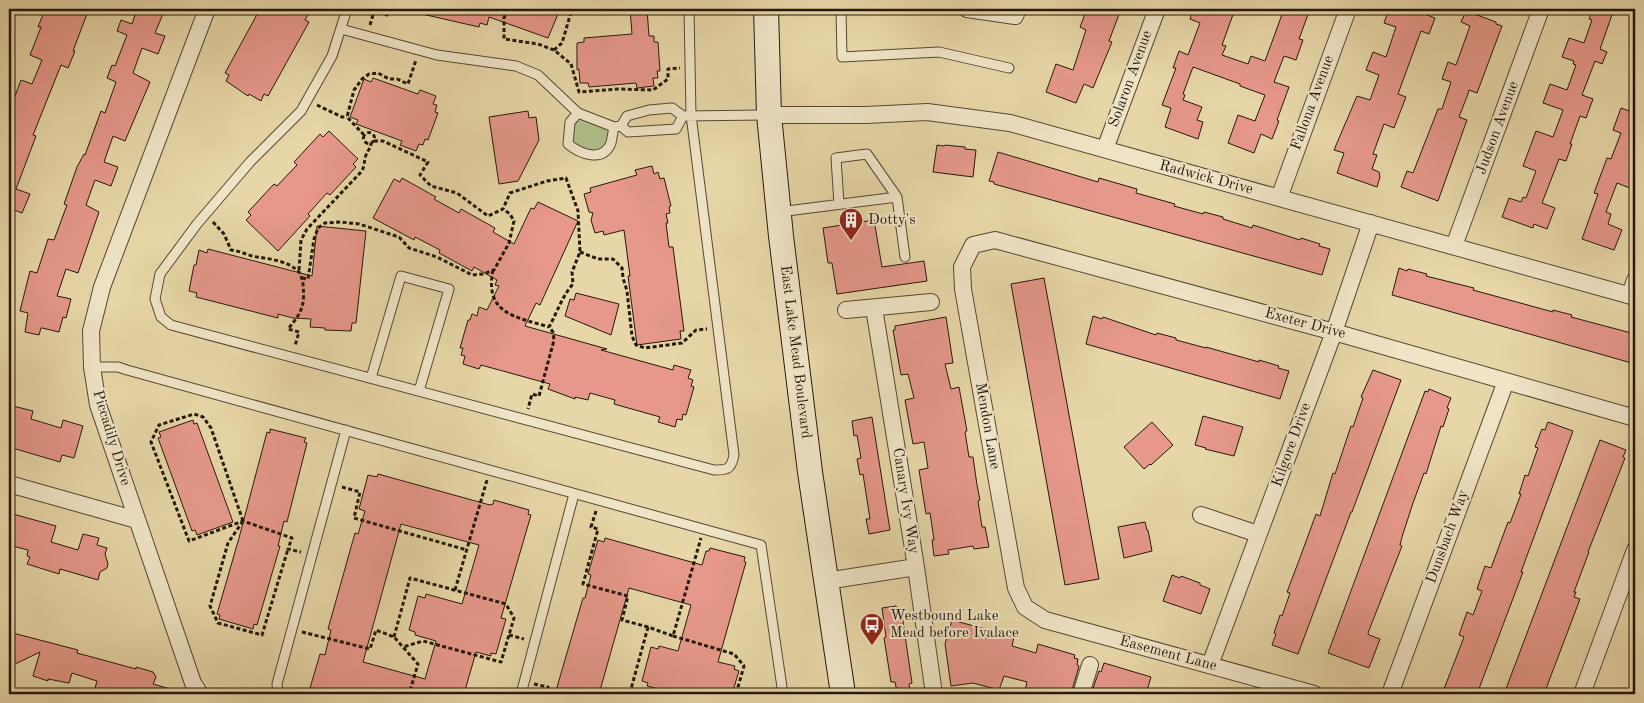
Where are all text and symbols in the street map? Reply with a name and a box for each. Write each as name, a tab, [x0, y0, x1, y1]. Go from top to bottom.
street label: Solaron Avenue	[1107, 29, 1155, 129]
street label: Fallona Avenue	[1289, 54, 1337, 152]
street label: Judson Avenue	[1474, 79, 1522, 177]
street label: Radwick Drive	[1158, 158, 1255, 198]
building icon: Dotty's	[838, 207, 864, 241]
place label: Dotty's	[868, 213, 916, 228]
street label: East Lake Mead Boulevard	[777, 264, 813, 440]
street label: Exeter Drive	[1263, 306, 1347, 342]
street label: Mendon Lane	[972, 382, 1002, 471]
street label: Piccadily Drive	[89, 389, 133, 488]
street label: Kilgore Drive	[1270, 401, 1314, 489]
street label: Canary Ivy Way	[889, 447, 921, 555]
street label: Dunsbach Way	[1424, 488, 1472, 586]
place label: Westbound Lake Mead before Ivalace	[890, 609, 1019, 641]
bus stop icon: Westbound Lake Mead before Ivalace	[859, 612, 885, 646]
street label: Easement Lane	[1118, 634, 1218, 674]

